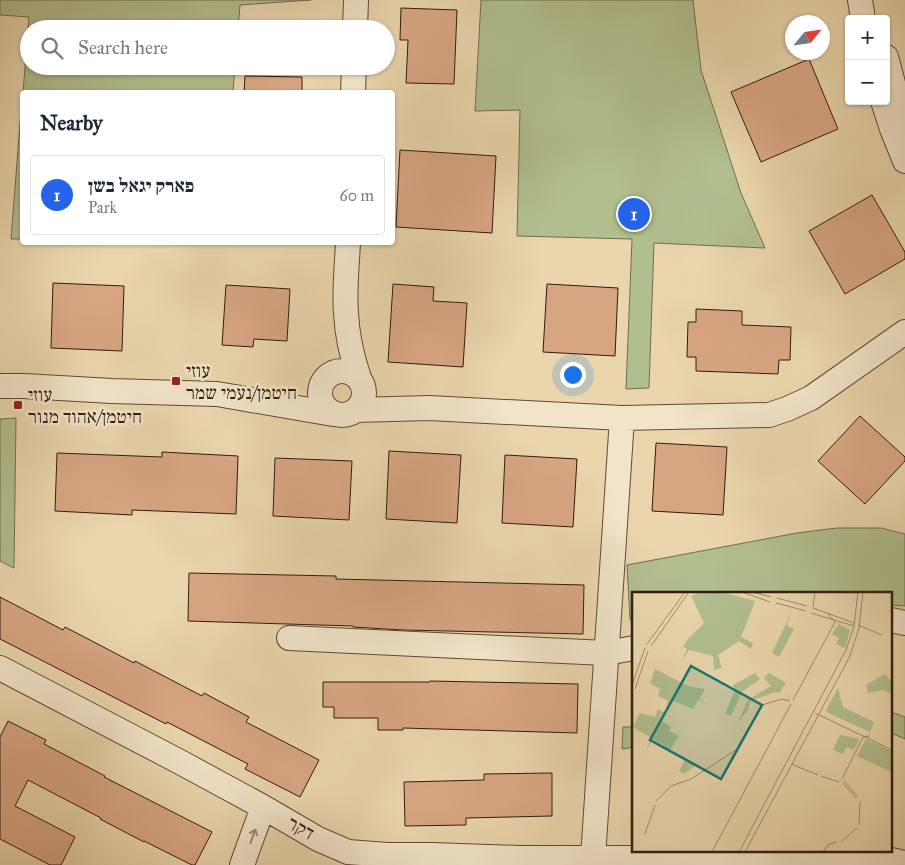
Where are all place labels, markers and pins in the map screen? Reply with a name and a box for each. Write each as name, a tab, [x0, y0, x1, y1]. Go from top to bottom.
pin: 1	[618, 195, 650, 233]
place label: עוזי חיטמן/נעמי שמר	[186, 359, 297, 404]
marker: עוזי חיטמן/נעמי שמר	[170, 375, 182, 387]
place label: עוזי חיטמן/אהוד מנור	[28, 383, 142, 428]
marker: עוזי חיטמן/אהוד מנור	[12, 399, 24, 411]

